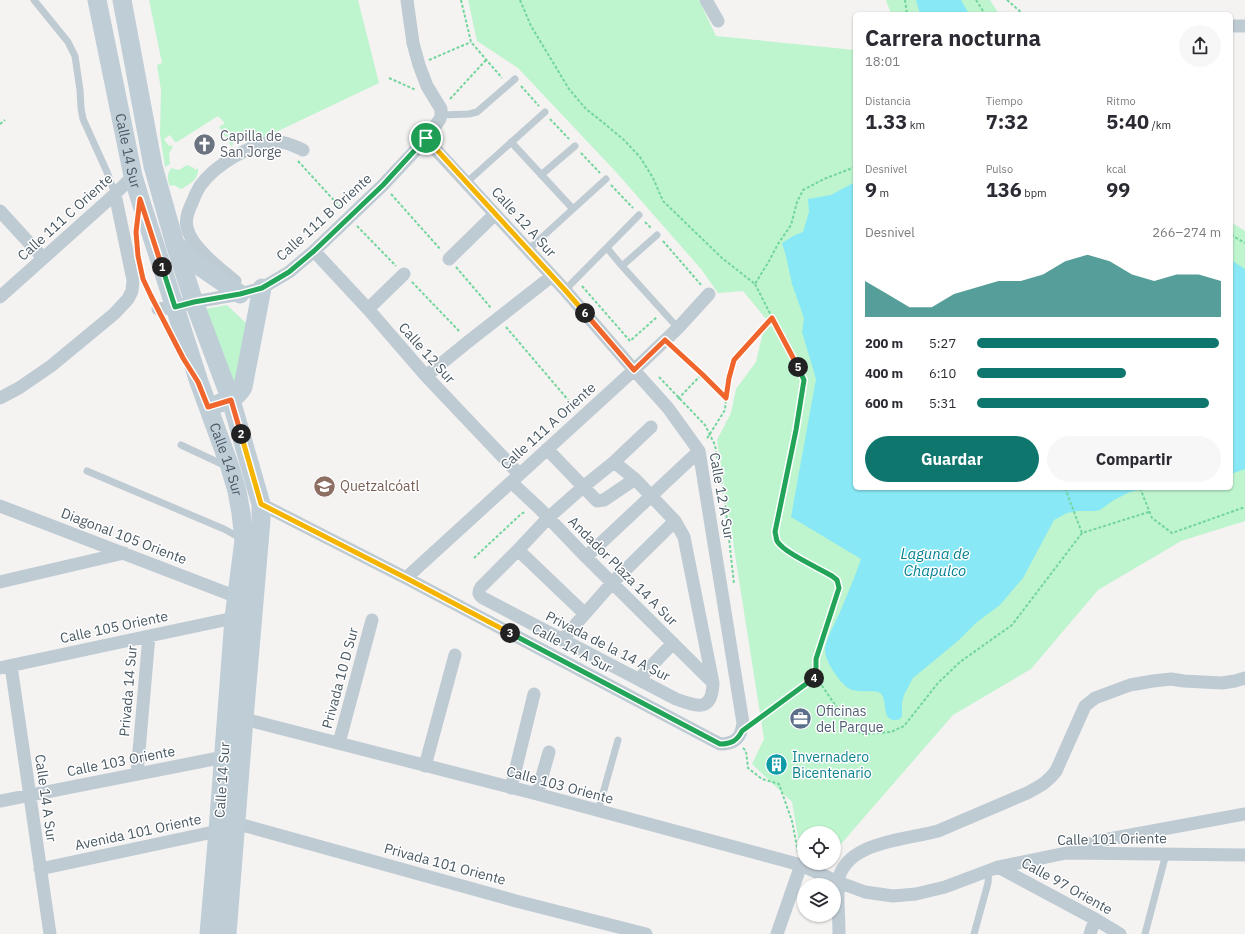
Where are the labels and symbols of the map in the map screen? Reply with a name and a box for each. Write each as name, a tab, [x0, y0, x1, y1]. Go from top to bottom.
street label: Calle 14 Sur	[111, 112, 145, 190]
pin	[409, 121, 443, 155]
place label: Capilla de San Jorge	[220, 127, 282, 161]
church icon: Capilla de San Jorge	[192, 131, 218, 157]
street label: Calle 111 C Oriente	[14, 169, 117, 264]
street label: Calle 111 B Oriente	[273, 169, 376, 265]
street label: Calle 12 A Sur	[488, 183, 560, 261]
pin: 1	[152, 257, 172, 277]
pin: 6	[575, 303, 595, 323]
street label: Calle 12 Sur	[395, 319, 459, 387]
pin: 5	[788, 357, 808, 377]
street label: Calle 111 A Oriente	[497, 378, 600, 474]
street label: Calle 14 Sur	[206, 420, 247, 497]
pin: 2	[231, 424, 251, 444]
street label: Calle 12 A Sur	[705, 451, 739, 541]
school or university icon: Quetzalcóatl	[312, 473, 338, 499]
place label: Quetzalcóatl	[340, 477, 419, 495]
street label: Diagonal 105 Oriente	[59, 504, 190, 568]
street label: Andador Plaza 14 A Sur	[564, 512, 682, 630]
water label: Laguna de Chapulco	[901, 544, 970, 580]
street label: Calle 105 Oriente	[58, 607, 170, 647]
street label: Privada de la 14 A Sur	[543, 607, 673, 685]
street label: Calle 14 A Sur	[529, 619, 615, 677]
pin: 3	[500, 623, 520, 643]
street label: Privada 10 D Sur	[318, 625, 362, 731]
street label: Privada 14 Sur	[115, 645, 141, 737]
pin: 4	[804, 668, 824, 688]
place label: Oficinas del Parque	[816, 702, 884, 736]
office icon: Oficinas del Parque	[788, 706, 814, 732]
street label: Calle 14 Sur	[210, 741, 234, 819]
street label: Calle 103 Oriente	[65, 742, 177, 780]
place label: Invernadero Bicentenario	[792, 748, 872, 782]
building icon: Invernadero Bicentenario	[764, 752, 790, 778]
street label: Calle 14 A Sur	[31, 753, 61, 843]
street label: Calle 103 Oriente	[505, 762, 616, 808]
street label: Avenida 101 Oriente	[73, 810, 203, 854]
street label: Calle 101 Oriente	[1057, 829, 1167, 849]
street label: Privada 101 Oriente	[382, 839, 508, 889]
street label: Calle 97 Oriente	[1018, 854, 1116, 919]

